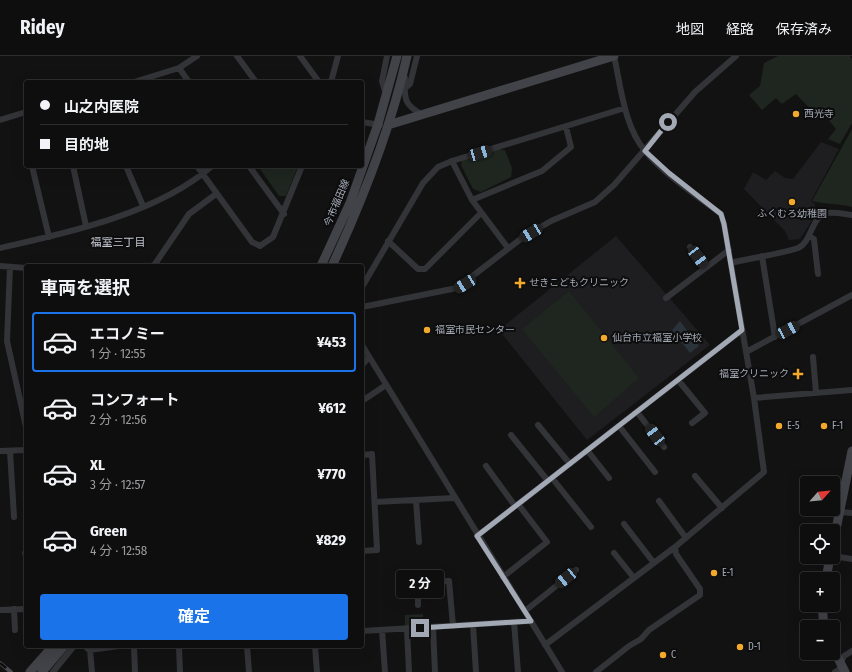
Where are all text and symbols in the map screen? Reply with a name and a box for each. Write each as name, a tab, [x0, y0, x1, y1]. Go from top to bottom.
text: Ridey	[20, 16, 64, 39]
text: 地図	[676, 21, 704, 38]
text: 経路	[726, 21, 754, 38]
text: 保存済み	[776, 21, 832, 38]
text: 山之内医院	[64, 98, 139, 116]
place label: 西光寺	[804, 108, 834, 120]
marker: 西光寺	[791, 109, 801, 119]
route start	[659, 113, 677, 131]
text: 目的地	[64, 136, 109, 154]
car	[467, 144, 493, 162]
street label: 今市福田線	[322, 178, 352, 228]
marker: ふくむろ幼稚園	[787, 197, 797, 207]
place label: ふくむろ幼稚園	[757, 208, 827, 220]
car	[518, 222, 544, 244]
district label: 福室三丁目	[91, 236, 146, 249]
car	[686, 244, 710, 270]
car	[452, 273, 478, 295]
text: 車両を選択	[40, 277, 130, 299]
marker: せきこどもクリニック	[514, 277, 526, 289]
place label: せきこどもクリニック	[529, 277, 629, 289]
car	[775, 319, 801, 341]
icon: car	[42, 324, 78, 360]
place label: 福室市民センター	[435, 324, 515, 336]
text: エコノミー	[90, 325, 165, 343]
marker: 福室市民センター	[422, 325, 432, 335]
place label: 仙台市立福室小学校	[612, 332, 702, 344]
text: ¥453	[317, 333, 346, 351]
marker: 仙台市立福室小学校	[599, 333, 609, 343]
text: 1 分 · 12:55	[90, 346, 145, 361]
place label: 福室クリニック	[719, 368, 789, 380]
marker: 福室クリニック	[792, 368, 804, 380]
icon: car	[42, 390, 78, 426]
text: コンフォート	[90, 391, 180, 409]
text: ¥612	[318, 399, 346, 417]
text: 2 分 · 12:56	[90, 412, 147, 427]
place label: E-5	[787, 420, 800, 432]
place label: F-1	[832, 420, 843, 432]
marker: E-5	[774, 421, 784, 431]
marker: F-1	[819, 421, 829, 431]
car	[643, 422, 667, 448]
icon: car	[42, 456, 78, 492]
text: XL	[90, 456, 105, 474]
text: ¥770	[317, 465, 346, 483]
north arrow	[800, 476, 840, 516]
map controls	[800, 476, 840, 660]
text: 3 分 · 12:57	[90, 477, 145, 492]
icon: car	[42, 522, 78, 558]
text: Green	[90, 522, 127, 540]
button: locate	[800, 524, 840, 564]
text: ¥829	[316, 531, 346, 549]
text: 4 分 · 12:58	[90, 543, 147, 558]
car	[553, 566, 579, 590]
place label: E-1	[722, 567, 733, 579]
marker: E-1	[709, 568, 719, 578]
callout: 2 分	[396, 570, 444, 598]
button: +	[800, 572, 840, 612]
text: 2 分	[409, 576, 431, 591]
button: 確定	[40, 594, 348, 640]
route end	[411, 619, 429, 637]
button: −	[800, 620, 840, 660]
place label: D-1	[748, 641, 761, 653]
marker: D-1	[735, 642, 745, 652]
place label: C	[671, 649, 676, 661]
marker: C	[658, 650, 668, 660]

